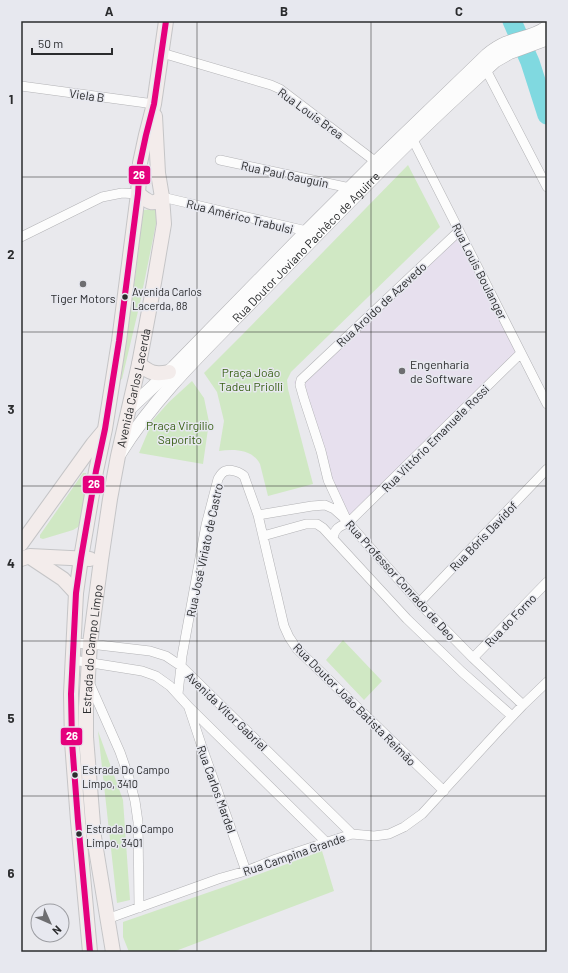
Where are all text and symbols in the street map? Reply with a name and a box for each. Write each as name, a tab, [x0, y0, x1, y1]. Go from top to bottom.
text: A	[105, 3, 114, 19]
text: B	[280, 3, 288, 19]
text: C	[455, 3, 463, 19]
scale bar	[32, 30, 112, 56]
text: 50 m	[38, 36, 63, 50]
street label: Rua Louis Brea	[275, 85, 347, 141]
street label: Viela B	[69, 86, 105, 104]
text: 1	[9, 91, 13, 107]
street label: Rua Paul Gauguin	[240, 158, 330, 190]
line badge: 26	[128, 165, 151, 185]
text: 26	[133, 168, 145, 181]
street label: Rua Doutor Joviano Pachêco de Aguirre	[229, 169, 382, 325]
street label: Rua Américo Trabulsi	[185, 196, 295, 236]
street label: Rua Louis Boulanger	[450, 220, 511, 322]
text: 2	[7, 246, 15, 262]
street label: Rua Aroldo de Azevedo	[333, 259, 429, 349]
marker: Tiger Motors	[78, 279, 88, 289]
place label: Avenida Carlos Lacerda, 88	[132, 285, 202, 312]
place label: Tiger Motors	[50, 291, 116, 305]
marker: Avenida Carlos Lacerda, 88	[120, 292, 130, 302]
street label: Avenida Carlos Lacerda	[113, 327, 153, 449]
place label: Engenharia de Software	[410, 357, 473, 385]
park label: Praça João Tadeu Priolli	[219, 365, 283, 393]
marker: Engenharia de Software	[397, 366, 407, 376]
street label: Rua Vittório Emanuele Rossi	[378, 381, 492, 495]
text: 3	[7, 401, 15, 417]
park label: Praça Virgílio Saporito	[146, 418, 214, 446]
line badge: 26	[82, 475, 105, 494]
text: 26	[88, 477, 100, 490]
street label: Rua José Víriato de Castro	[183, 482, 225, 618]
street label: Rua Bóris Davidof	[446, 498, 520, 574]
street label: Rua Professor Conrado de Deo	[343, 517, 459, 643]
text: 4	[7, 555, 15, 571]
street label: Estrada do Campo Limpo	[79, 583, 105, 714]
street label: Rua do Forno	[481, 591, 539, 649]
street label: Rua Doutor João Batista Reimão	[291, 640, 419, 768]
street label: Avenida Vitor Gabriel	[183, 669, 271, 753]
text: 5	[7, 710, 15, 726]
line badge: 26	[60, 727, 83, 746]
text: 26	[66, 729, 78, 742]
street label: Rua Carlos Mardel	[195, 743, 239, 835]
place label: Estrada Do Campo Limpo, 3410	[82, 763, 170, 790]
marker: Estrada Do Campo Limpo, 3410	[70, 770, 80, 780]
place label: Estrada Do Campo Limpo, 3401	[86, 822, 174, 849]
marker: Estrada Do Campo Limpo, 3401	[74, 829, 84, 839]
street label: Rua Campina Grande	[241, 830, 347, 878]
text: 6	[8, 865, 15, 881]
north arrow	[30, 903, 70, 943]
text: N	[50, 923, 65, 938]

